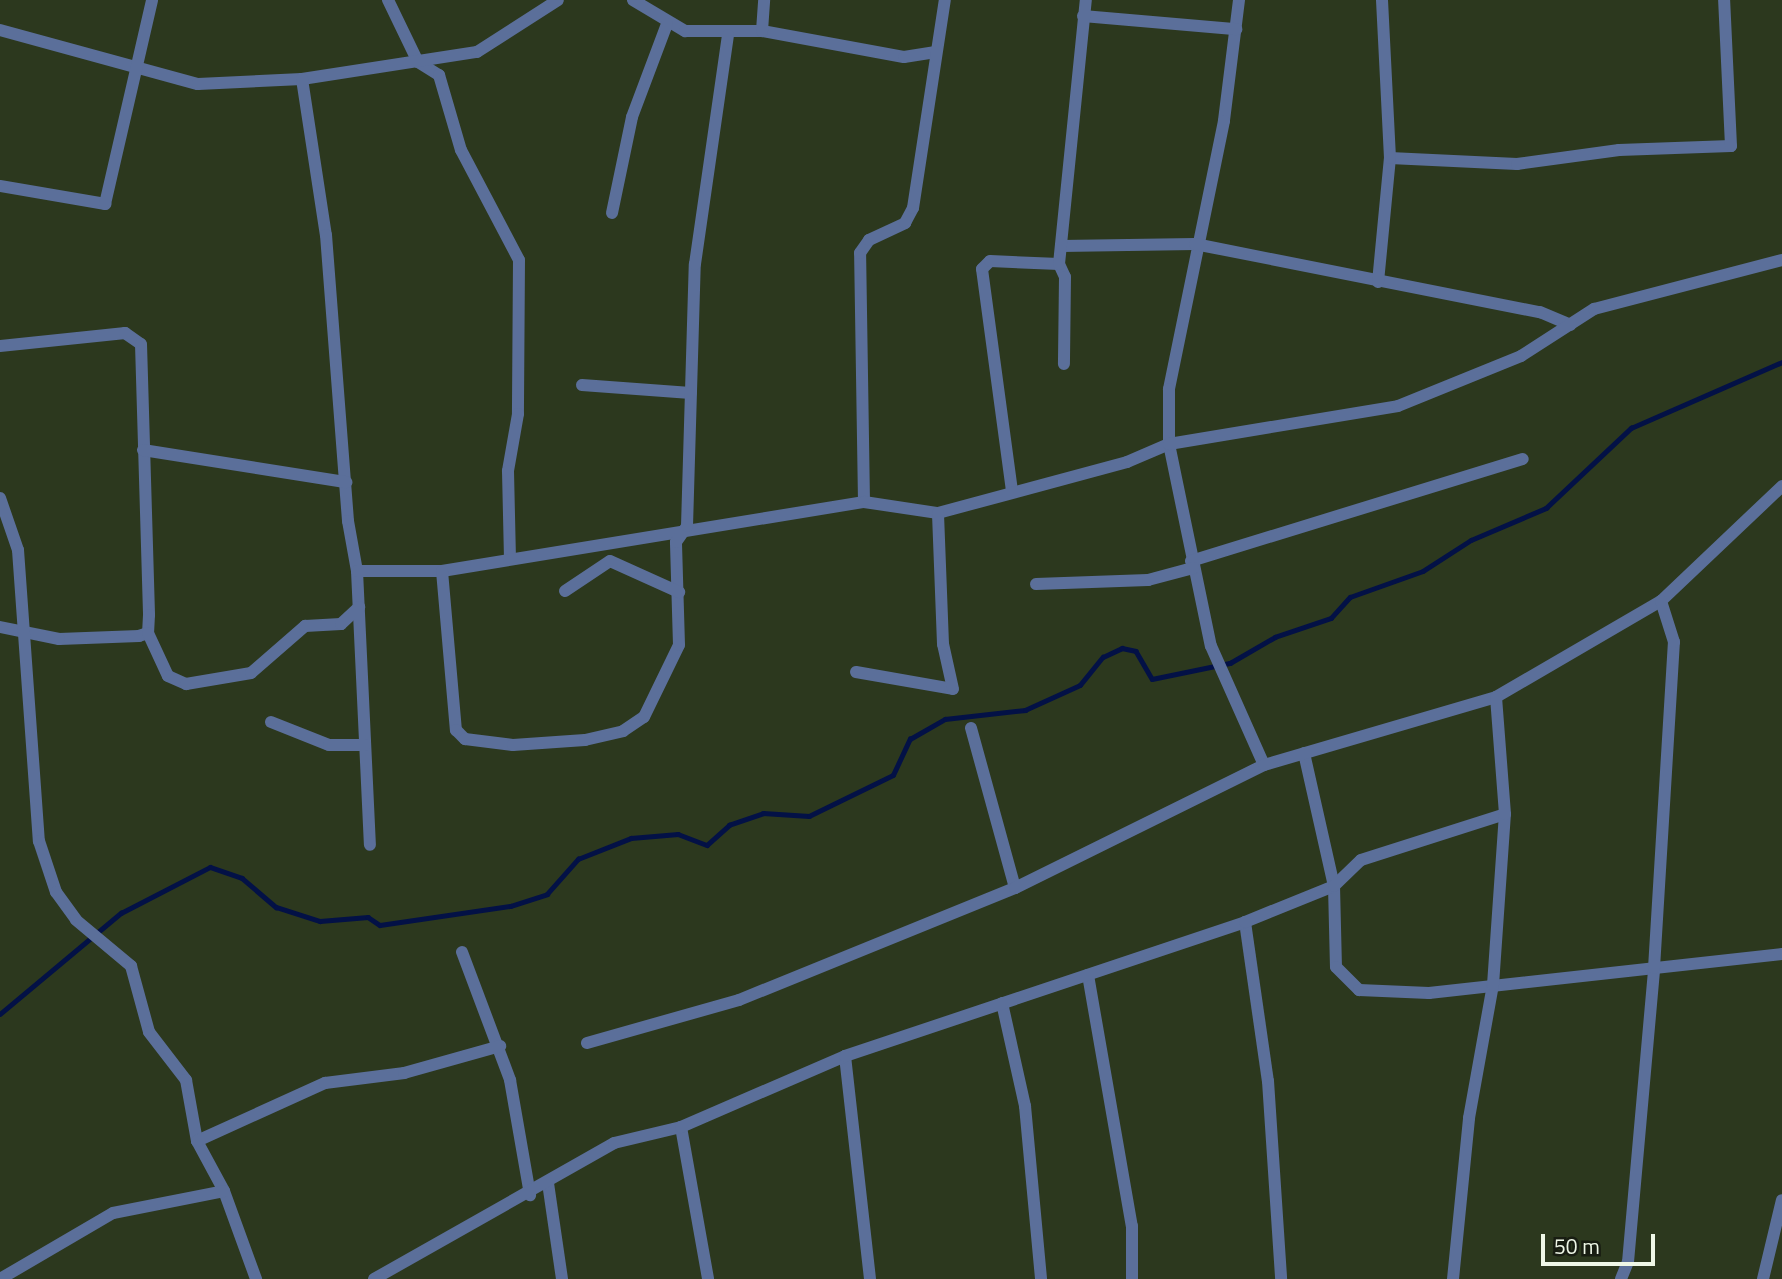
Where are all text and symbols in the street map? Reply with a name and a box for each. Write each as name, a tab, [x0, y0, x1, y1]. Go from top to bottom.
scale bar	[1544, 1220, 1658, 1264]
text: 50 m	[1554, 1230, 1600, 1262]

